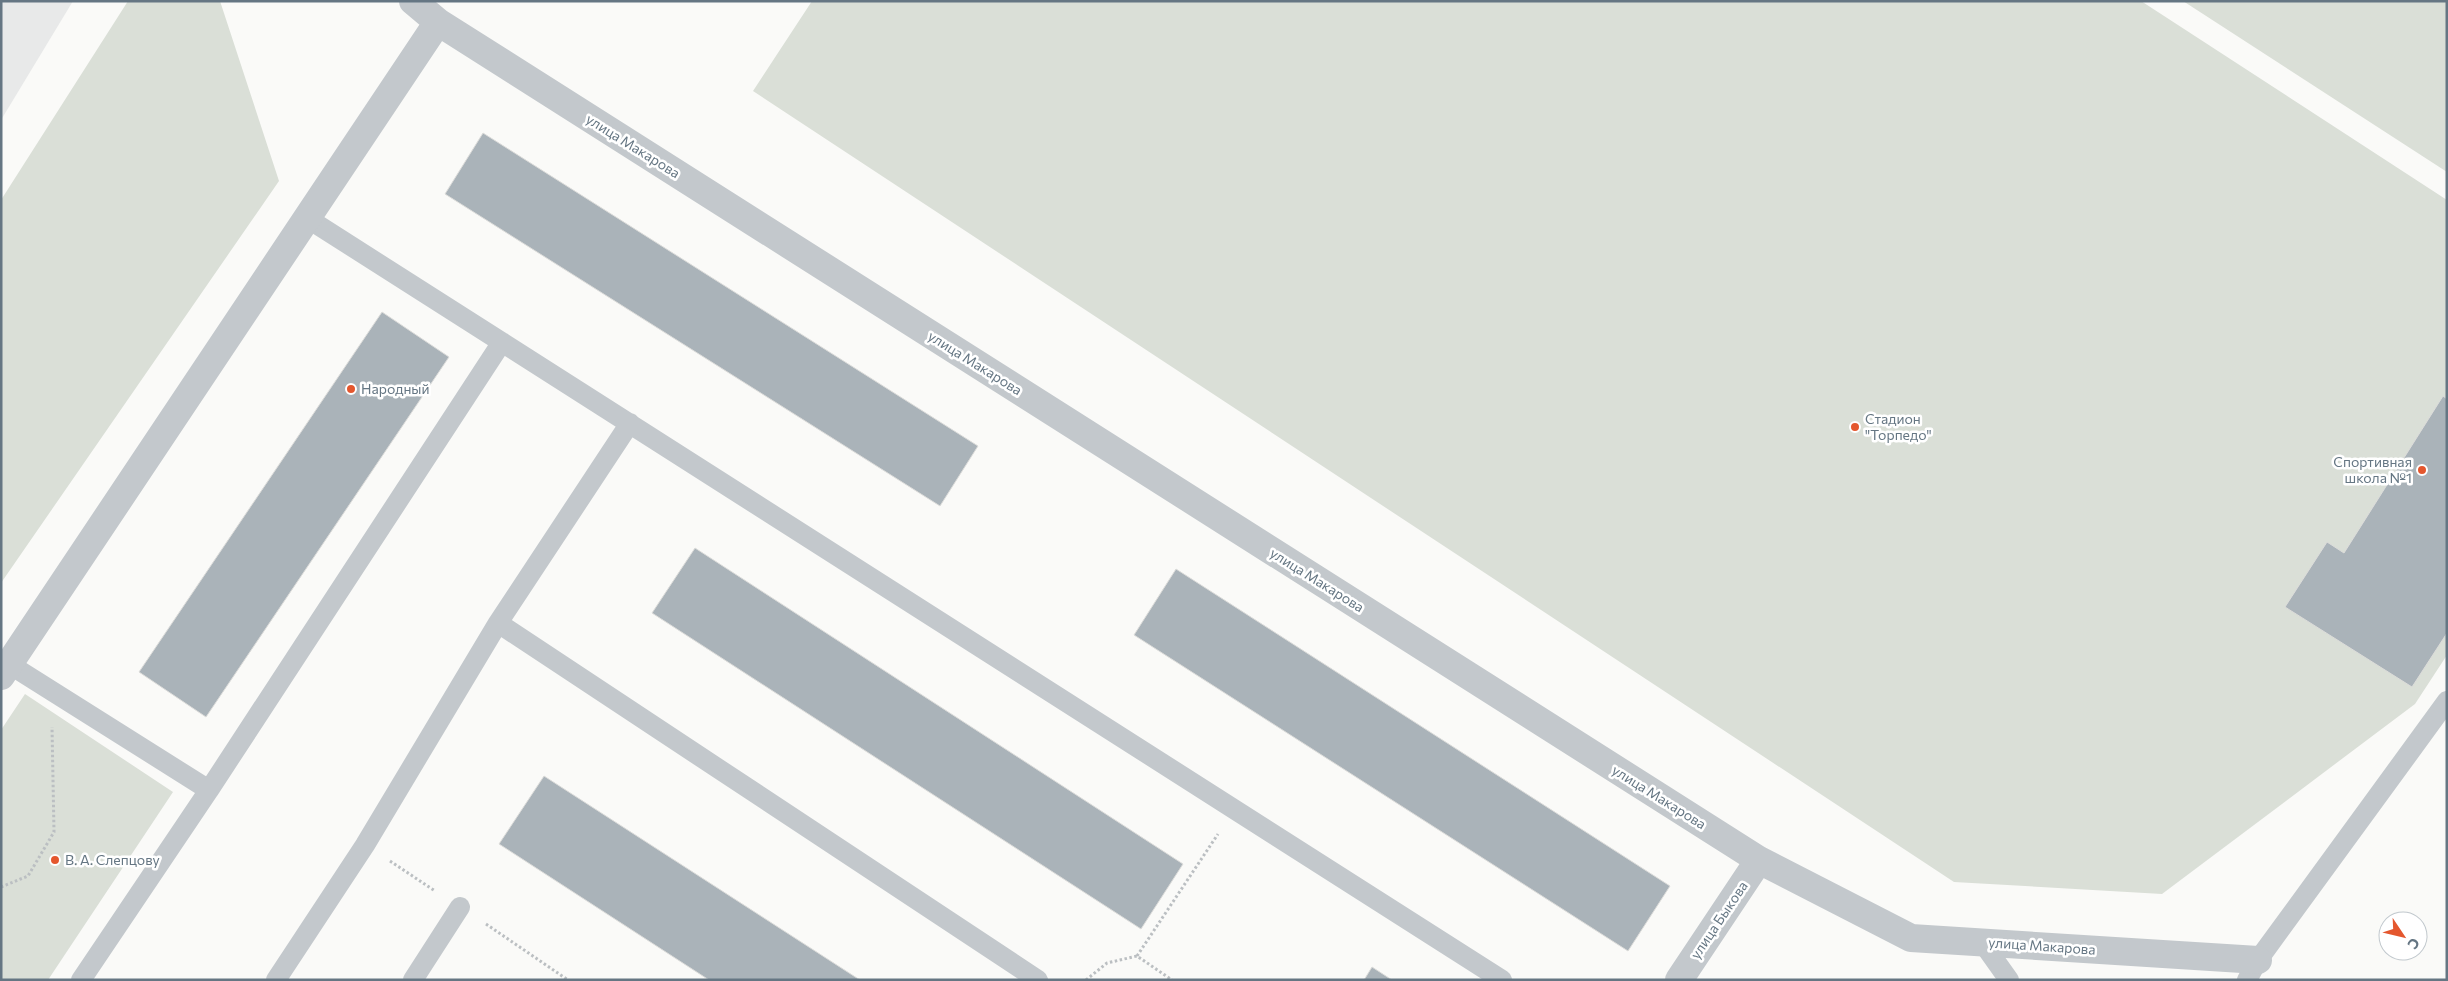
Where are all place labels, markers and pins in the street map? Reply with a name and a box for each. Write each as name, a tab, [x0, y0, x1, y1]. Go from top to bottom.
place label: Народный	[361, 380, 430, 397]
marker: Народный	[345, 383, 357, 395]
place label: Стадион "Торпедо"	[1865, 410, 1932, 443]
marker: Стадион "Торпедо"	[1849, 421, 1861, 433]
place label: Спортивная школа №1	[2333, 453, 2412, 486]
marker: Спортивная школа №1	[2416, 464, 2428, 476]
place label: В. А. Слепцову	[65, 851, 160, 868]
marker: В. А. Слепцову	[49, 854, 61, 866]

